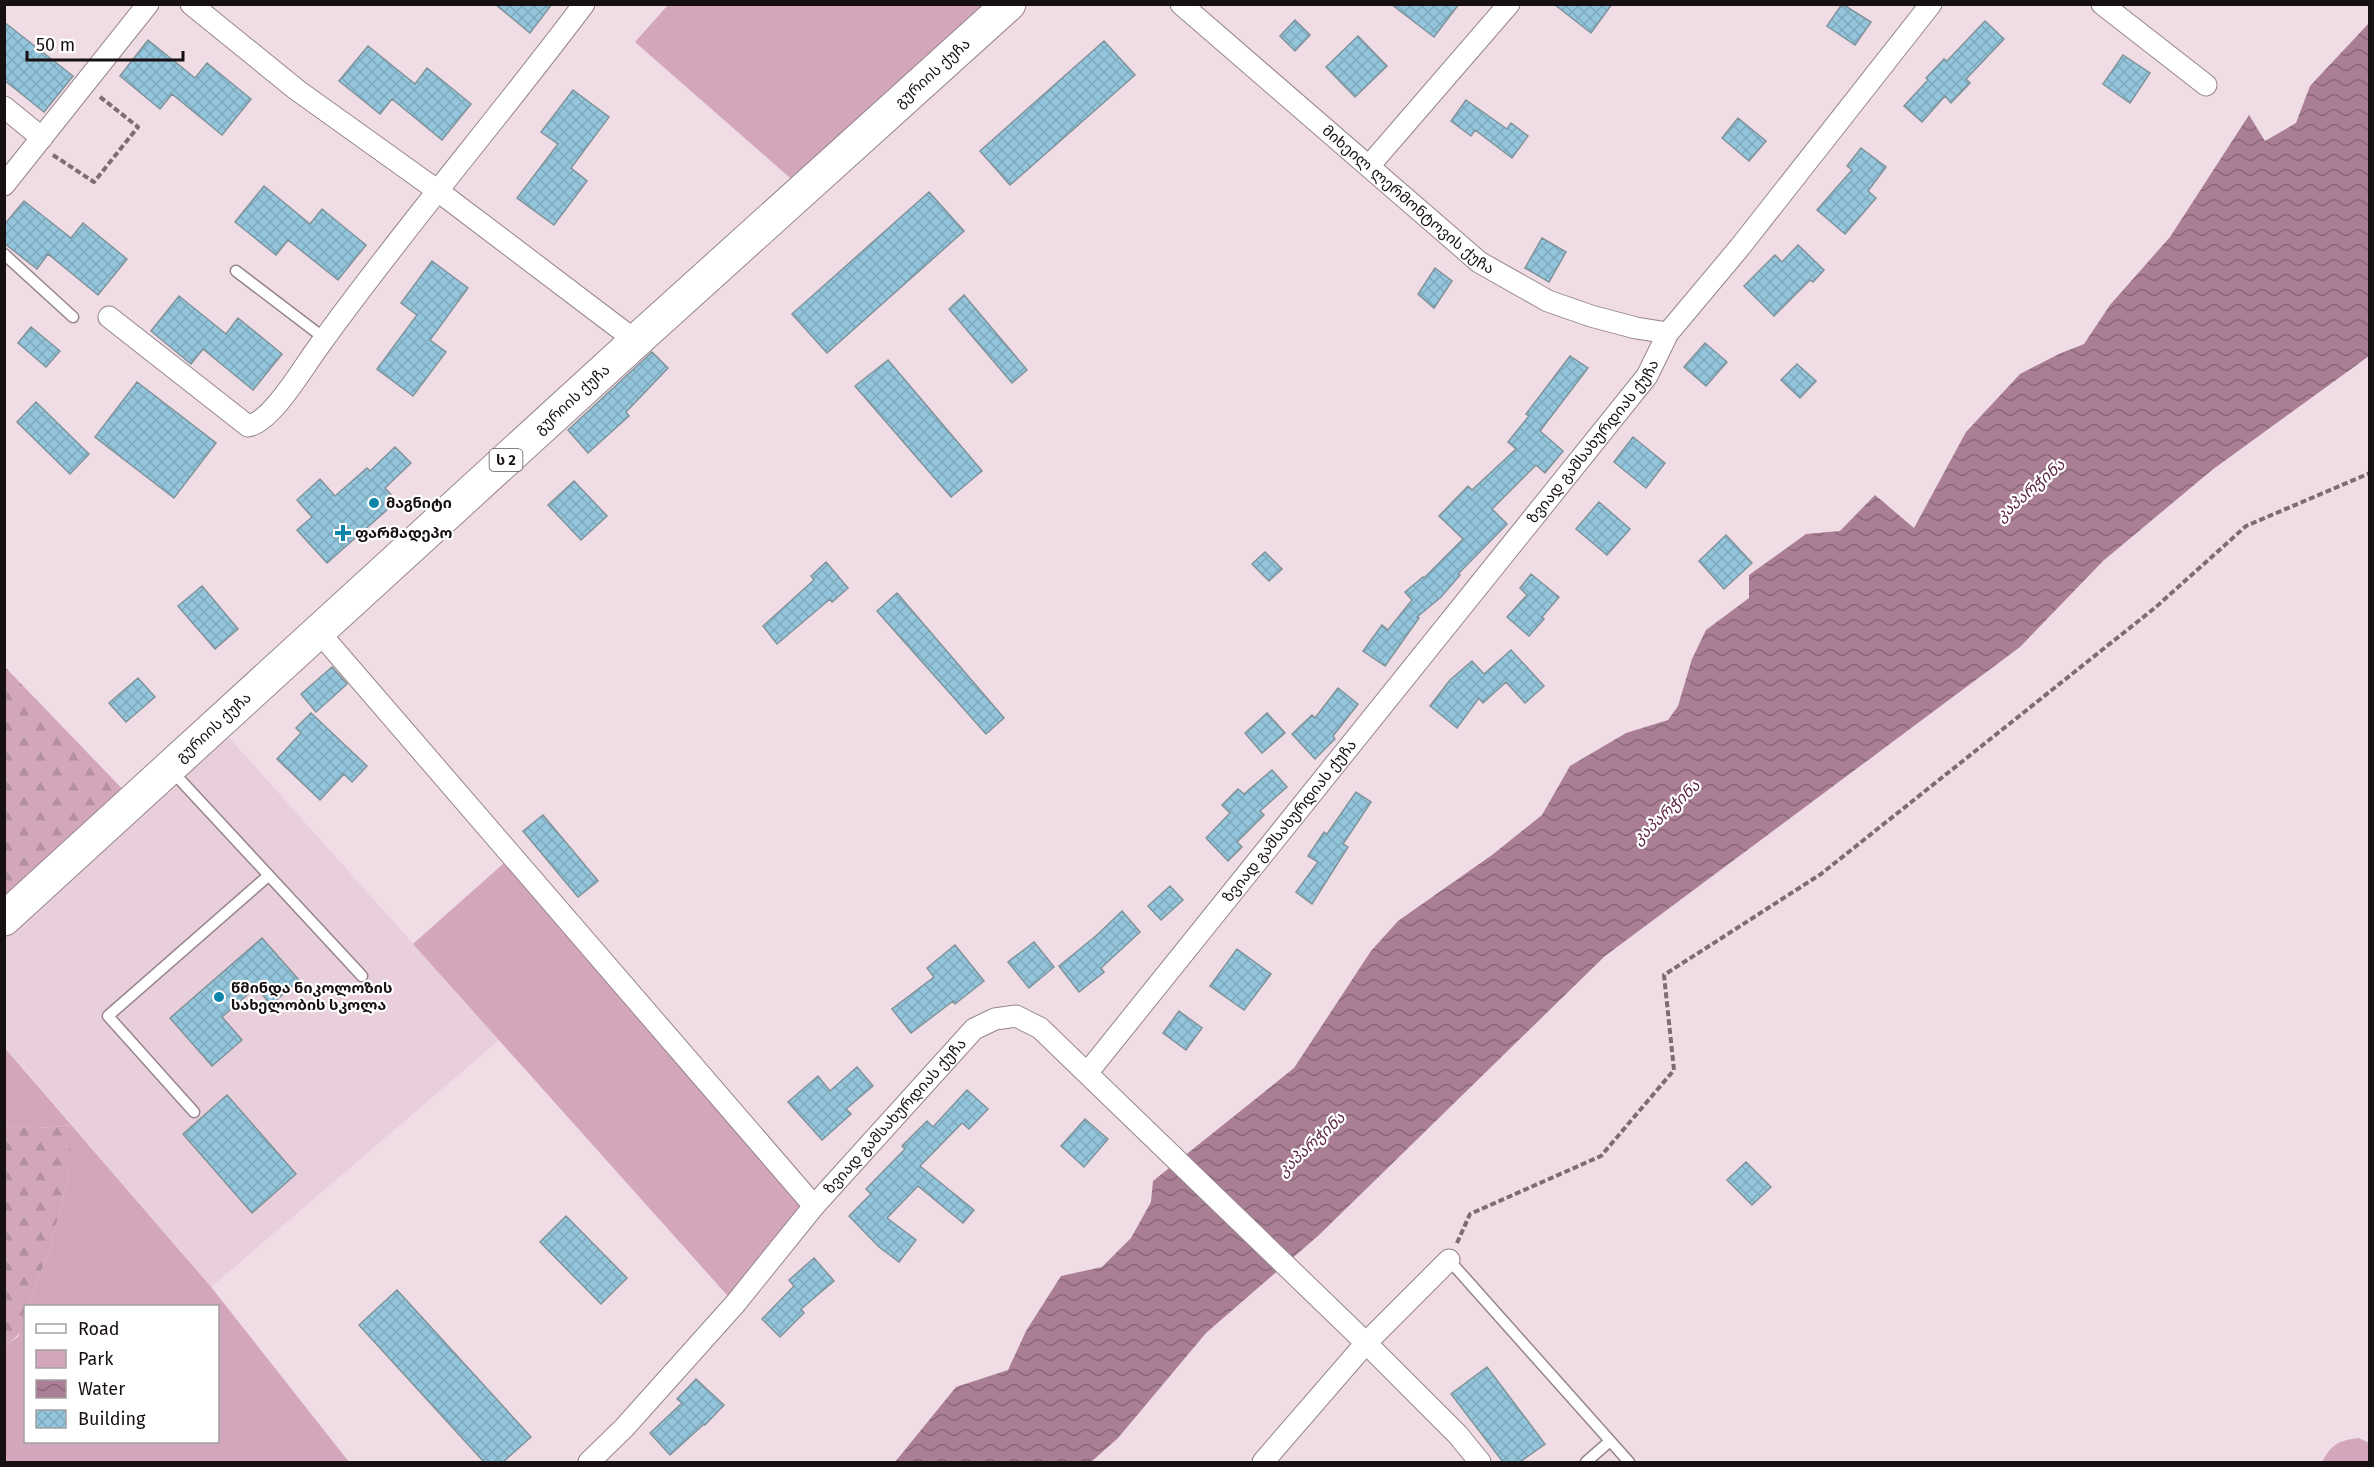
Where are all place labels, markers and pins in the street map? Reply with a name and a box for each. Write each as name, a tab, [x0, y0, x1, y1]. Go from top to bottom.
place label: მაგნიტი	[386, 494, 452, 512]
marker: მაგნიტი	[367, 496, 381, 510]
place label: ფარმადეპო	[355, 524, 452, 542]
marker: ფარმადეპო	[336, 526, 350, 540]
place label: წმინდა ნიკოლოზის სახელობის სკოლა	[231, 979, 392, 1014]
marker: წმინდა ნიკოლოზის სახელობის სკოლა	[212, 990, 226, 1004]

